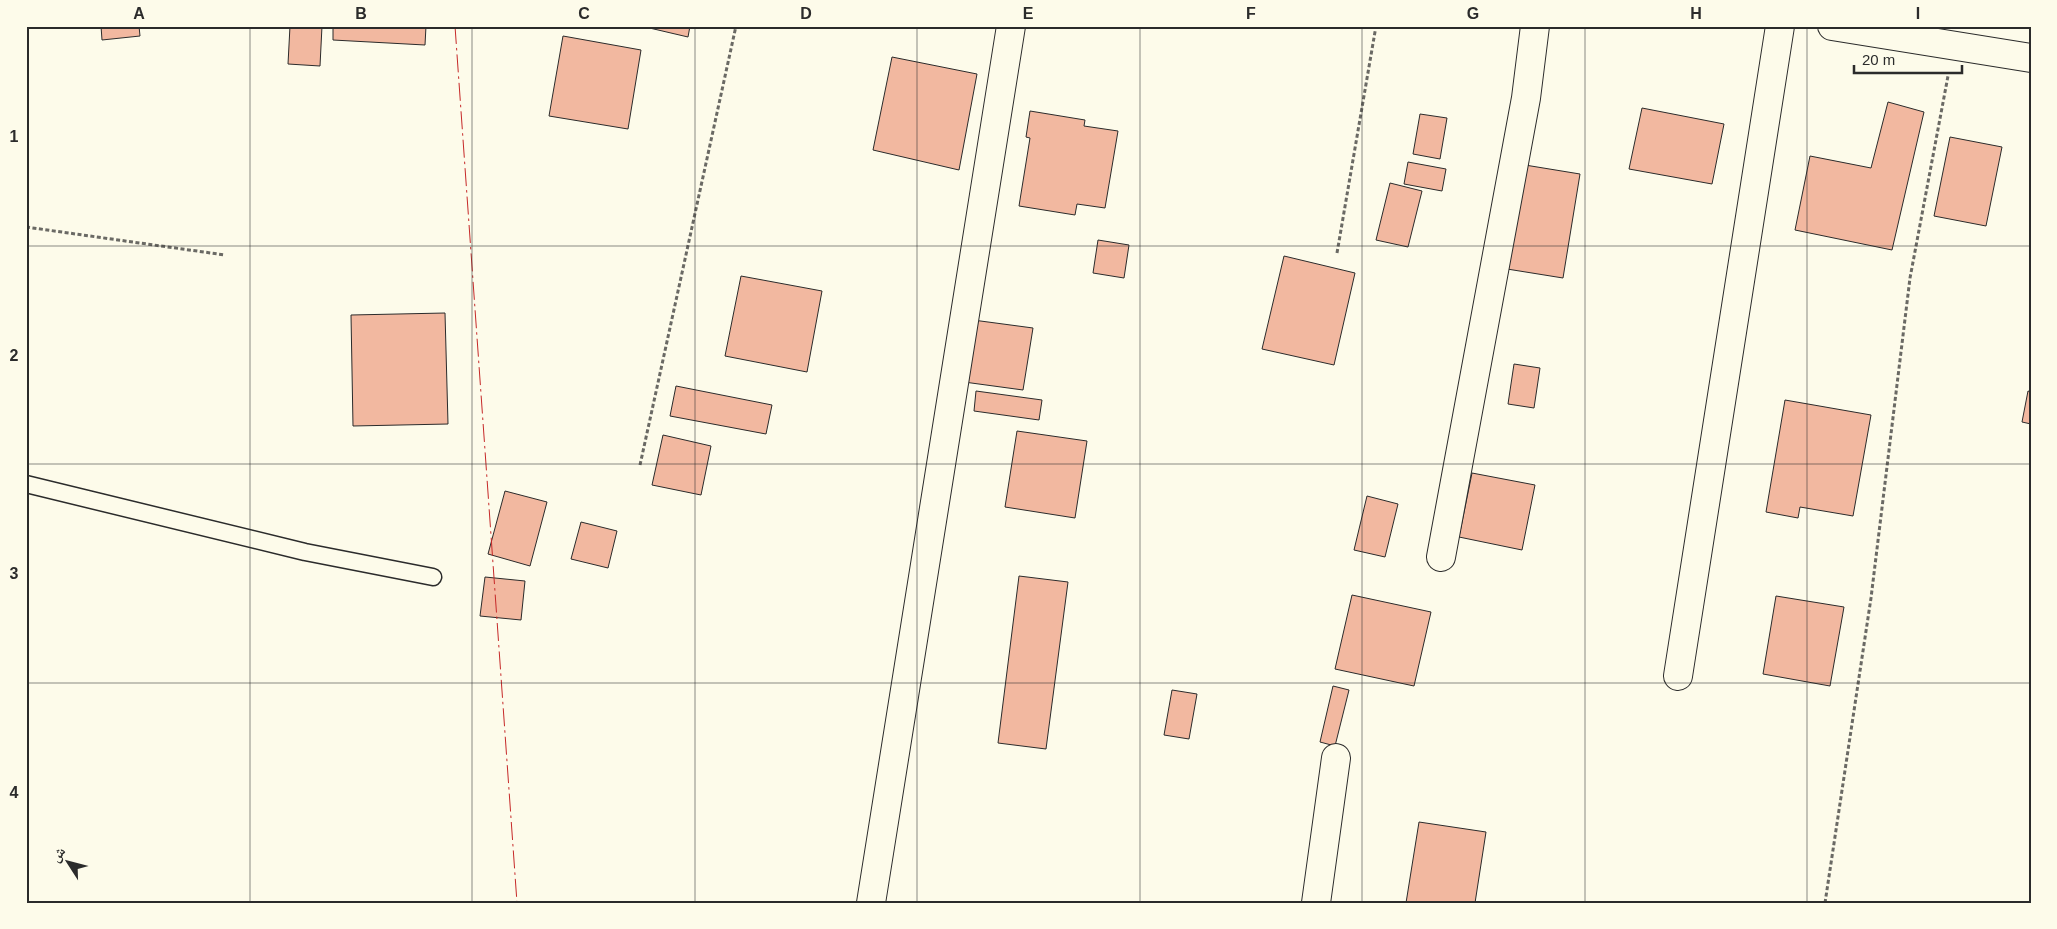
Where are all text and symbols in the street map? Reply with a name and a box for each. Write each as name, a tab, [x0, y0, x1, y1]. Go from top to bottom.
text: A	[133, 5, 145, 22]
text: B	[355, 5, 367, 22]
text: C	[578, 5, 590, 22]
text: D	[800, 5, 812, 22]
text: E	[1023, 5, 1034, 22]
text: F	[1246, 5, 1256, 22]
text: G	[1467, 5, 1479, 22]
text: H	[1690, 5, 1702, 22]
text: I	[1916, 5, 1920, 22]
scale bar	[1854, 42, 1962, 74]
text: 20 m	[1862, 51, 1895, 68]
text: 1	[10, 128, 19, 145]
text: 2	[10, 347, 19, 364]
text: 3	[10, 565, 19, 582]
text: 4	[10, 784, 19, 801]
north arrow	[42, 836, 92, 886]
text: ش	[47, 844, 69, 866]

